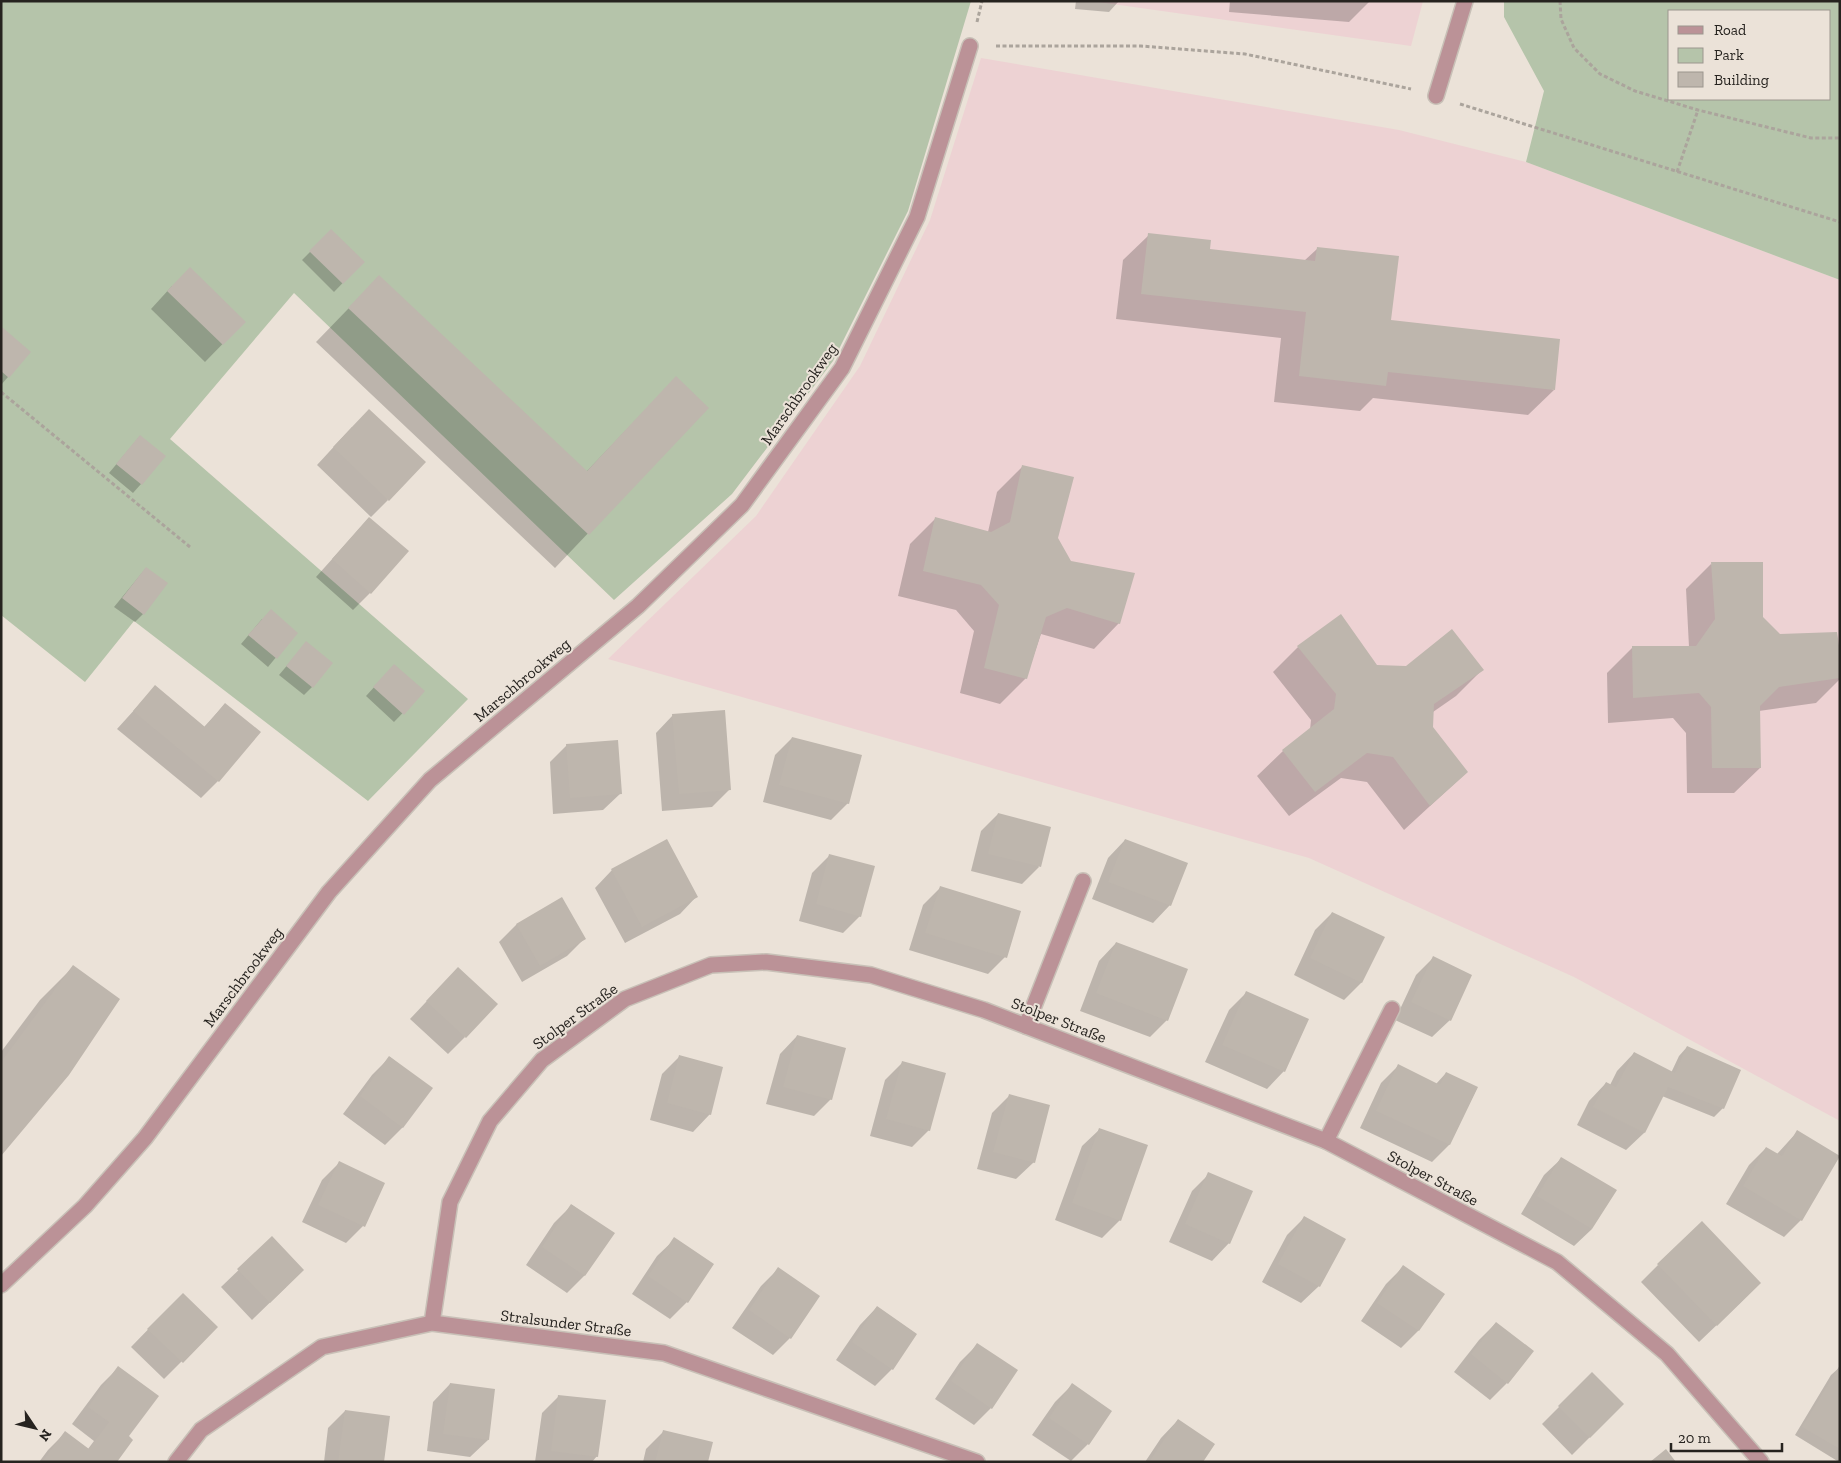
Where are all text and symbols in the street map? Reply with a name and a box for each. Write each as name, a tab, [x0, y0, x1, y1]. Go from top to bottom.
legend	[1668, 10, 1831, 100]
text: Road	[1714, 21, 1747, 39]
text: Park	[1714, 46, 1744, 64]
text: Building	[1714, 71, 1769, 89]
street label: Marschbrookweg	[757, 339, 841, 449]
street label: Marschbrookweg	[470, 634, 574, 726]
street label: Marschbrookweg	[199, 923, 287, 1031]
street label: Stolper Straße	[529, 979, 621, 1053]
street label: Stolper Straße	[1009, 993, 1109, 1047]
street label: Stolper Straße	[1384, 1146, 1482, 1210]
street label: Stralsunder Straße	[500, 1306, 632, 1340]
north arrow	[10, 1403, 60, 1453]
scale bar	[1671, 1420, 1782, 1452]
text: N	[35, 1426, 55, 1445]
text: 20 m	[1678, 1429, 1711, 1447]

